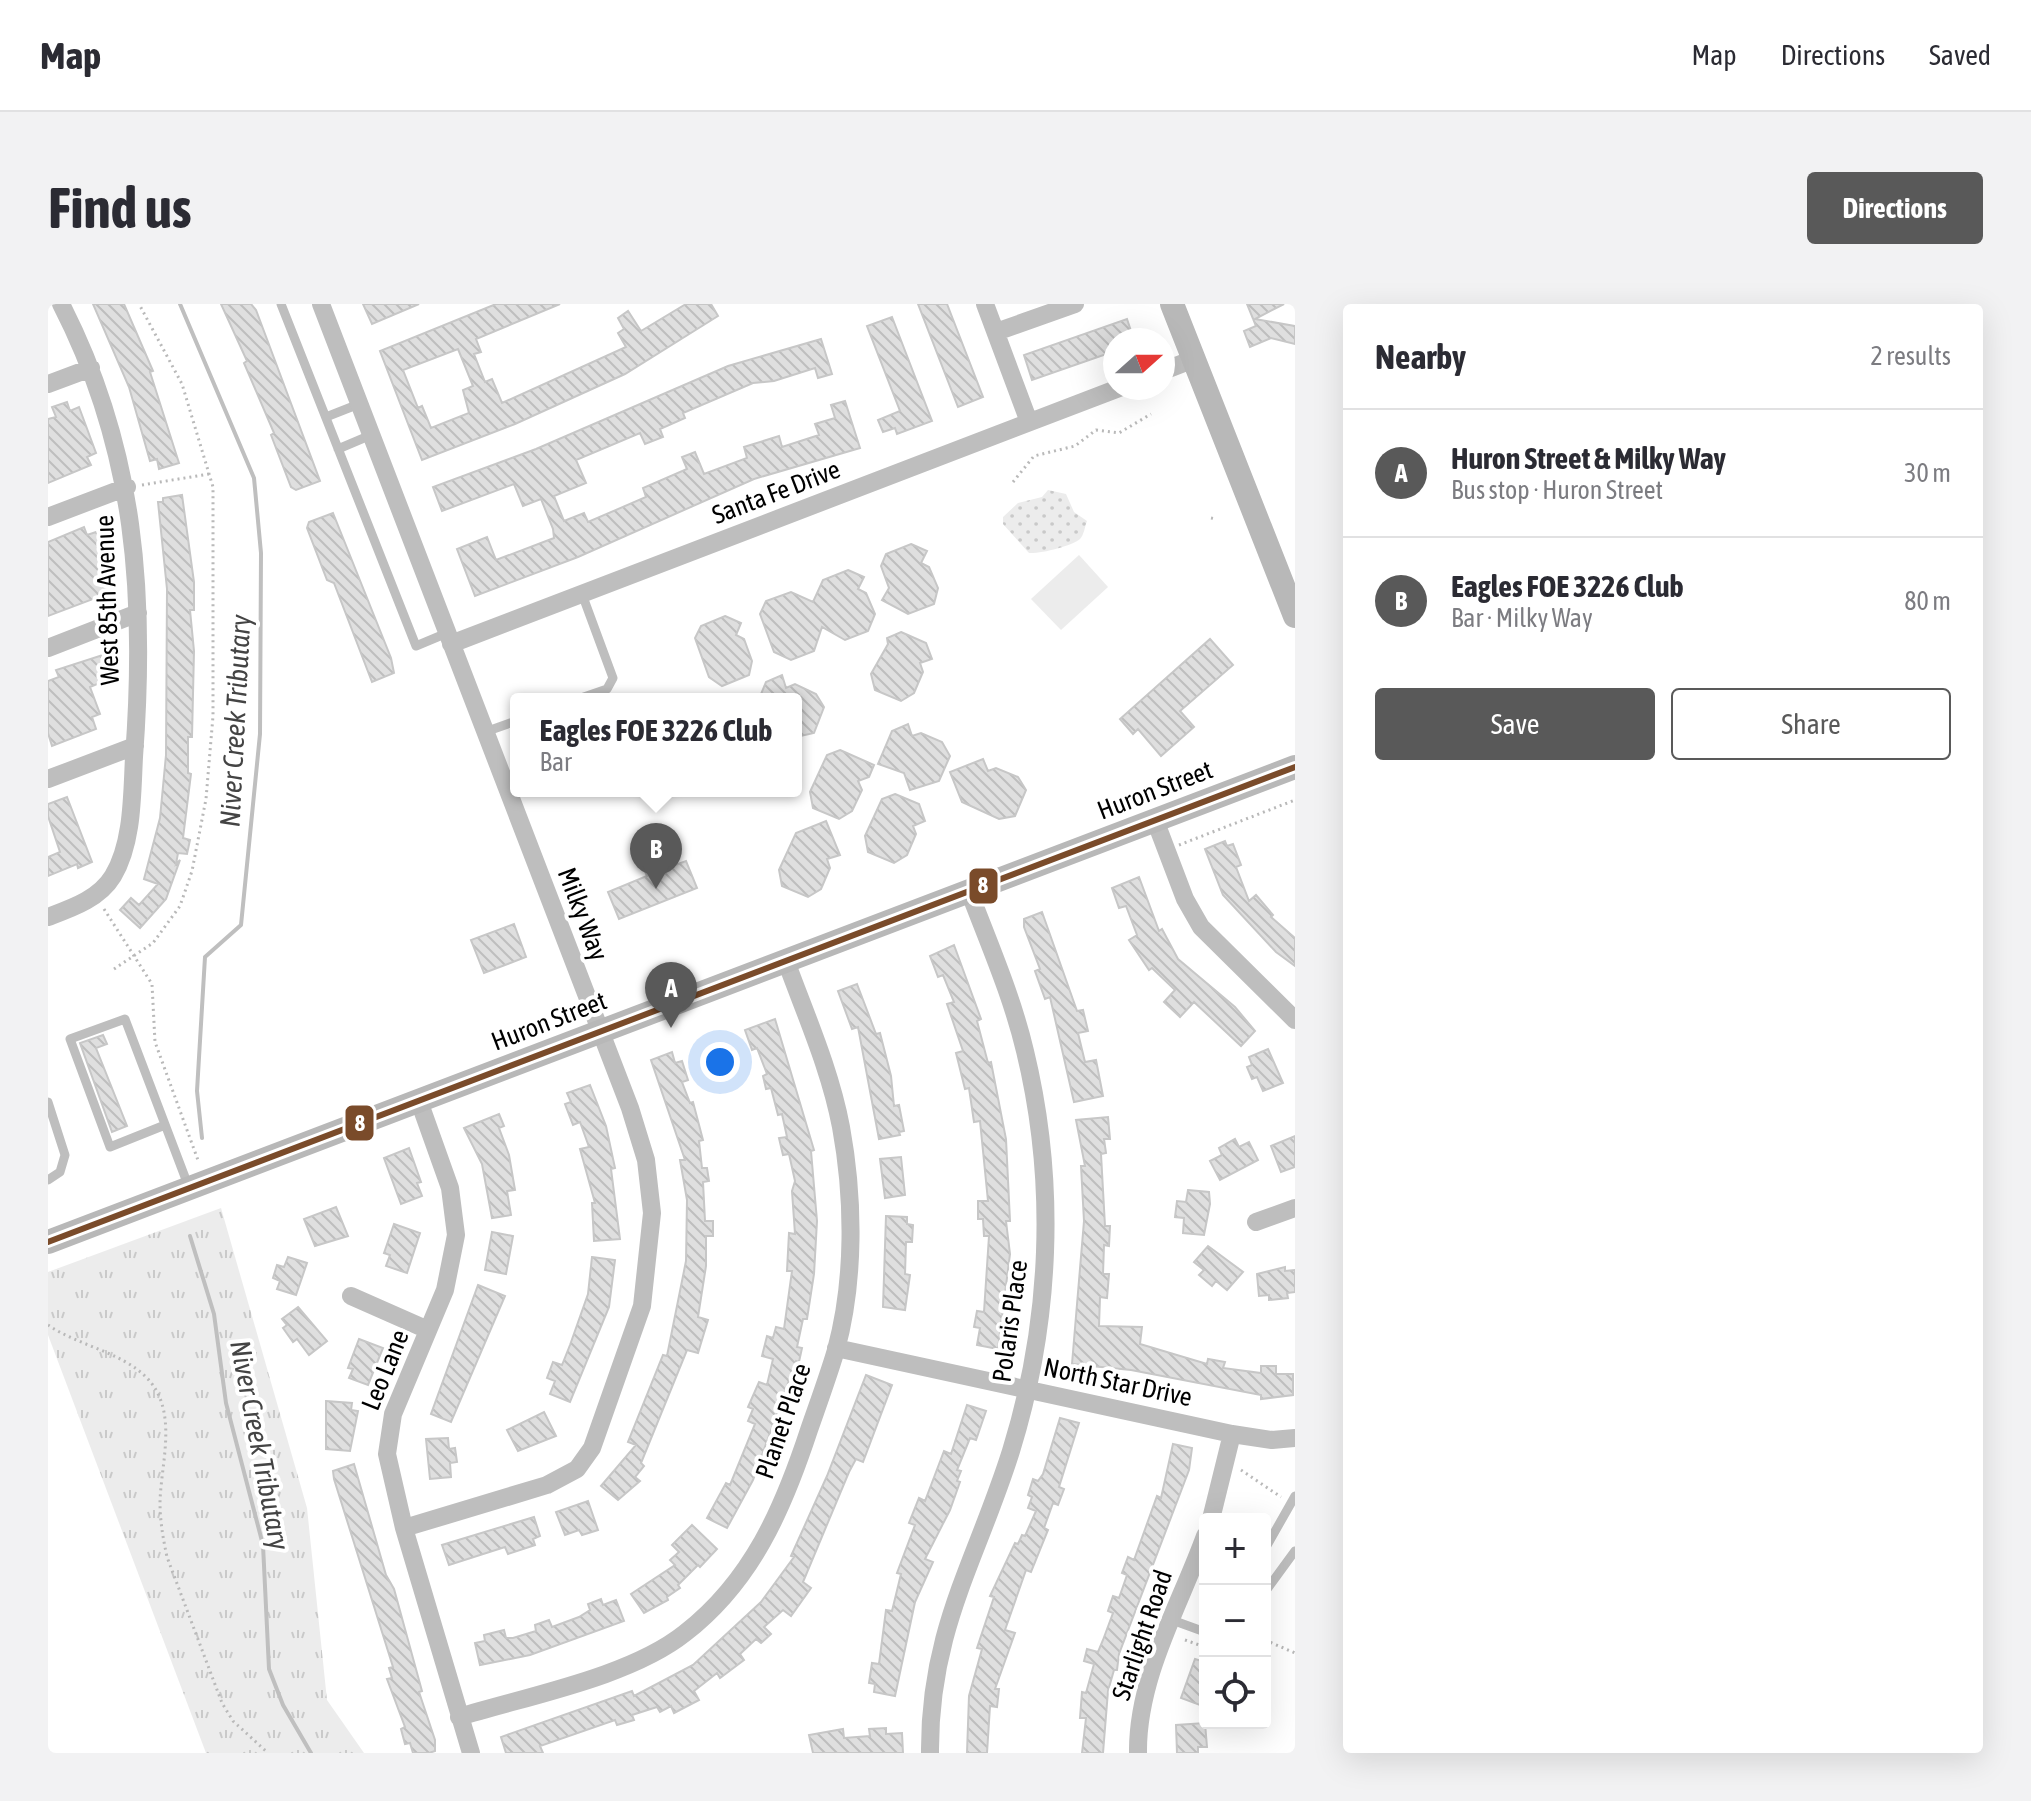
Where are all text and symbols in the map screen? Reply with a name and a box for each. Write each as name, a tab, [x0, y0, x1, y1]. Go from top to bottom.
text: Map	[40, 34, 101, 77]
text: Map	[1692, 39, 1737, 71]
text: Directions	[1781, 39, 1885, 71]
text: Saved	[1929, 39, 1991, 71]
button: Directions	[1807, 172, 1983, 244]
text: Find us	[48, 176, 192, 240]
north arrow	[1103, 328, 1175, 400]
text: Nearby	[1375, 337, 1466, 376]
text: 2 results	[1870, 341, 1951, 371]
text: Huron Street & Milky Way	[1451, 441, 1726, 475]
street label: Santa Fe Drive	[708, 454, 844, 530]
text: A	[1395, 458, 1407, 488]
text: 30 m	[1904, 458, 1951, 488]
text: Bus stop · Huron Street	[1451, 475, 1663, 505]
street label: West 85th Avenue	[89, 514, 125, 686]
text: Eagles FOE 3226 Club	[1451, 569, 1684, 603]
text: B	[1395, 586, 1407, 616]
text: 80 m	[1904, 586, 1951, 616]
text: Bar · Milky Way	[1451, 603, 1593, 633]
water label: Niver Creek Tributary	[213, 613, 257, 828]
button: Save	[1375, 688, 1655, 760]
button: Share	[1671, 688, 1951, 760]
popup	[510, 693, 802, 797]
text: Eagles FOE 3226 Club	[540, 713, 772, 747]
text: Bar	[540, 747, 572, 777]
street label: Huron Street	[1093, 754, 1217, 826]
pin: B	[630, 823, 682, 889]
street label: Milky Way	[552, 863, 614, 965]
line badge: 8	[968, 867, 999, 905]
text: 8	[978, 872, 988, 898]
pin: A	[645, 962, 697, 1028]
street label: Huron Street	[487, 985, 611, 1057]
your location	[700, 1042, 740, 1082]
line badge: 8	[344, 1104, 375, 1142]
text: 8	[355, 1110, 365, 1136]
street label: Polaris Place	[987, 1258, 1033, 1384]
street label: Leo Lane	[355, 1325, 415, 1415]
water label: Niver Creek Tributary	[224, 1338, 296, 1553]
street label: North Star Drive	[1041, 1352, 1195, 1412]
street label: Planet Place	[749, 1359, 817, 1483]
map controls	[1199, 1513, 1271, 1729]
button: +	[1199, 1513, 1271, 1585]
street label: Starlight Road	[1106, 1566, 1178, 1704]
button: −	[1199, 1585, 1271, 1657]
button: locate	[1199, 1657, 1271, 1729]

